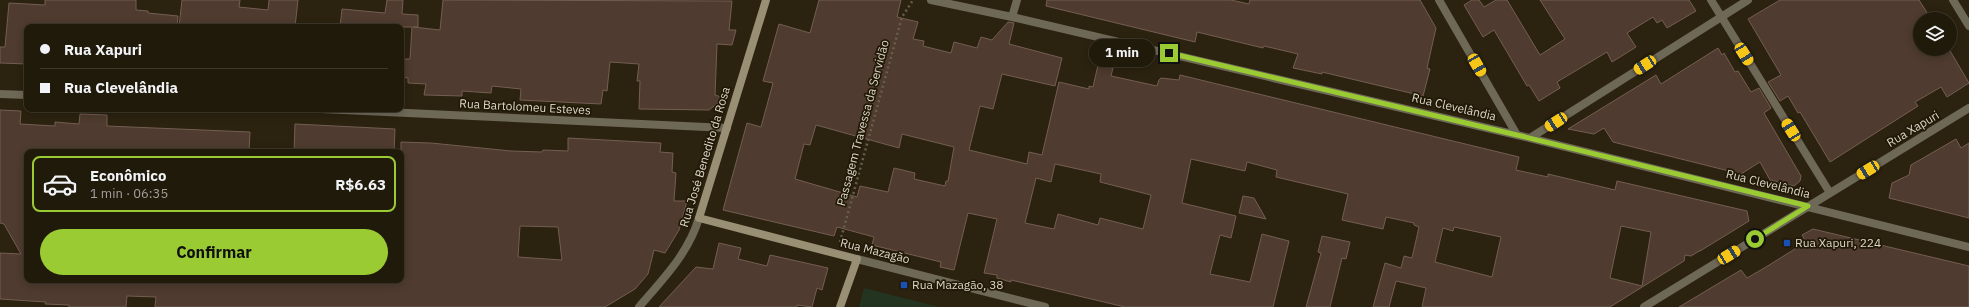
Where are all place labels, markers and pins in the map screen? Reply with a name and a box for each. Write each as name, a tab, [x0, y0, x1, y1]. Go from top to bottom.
place label: Rua Xapuri, 224	[1795, 235, 1881, 250]
marker: Rua Xapuri, 224	[1782, 238, 1792, 248]
place label: Rua Mazagão, 38	[912, 277, 1004, 292]
marker: Rua Mazagão, 38	[899, 280, 909, 290]

